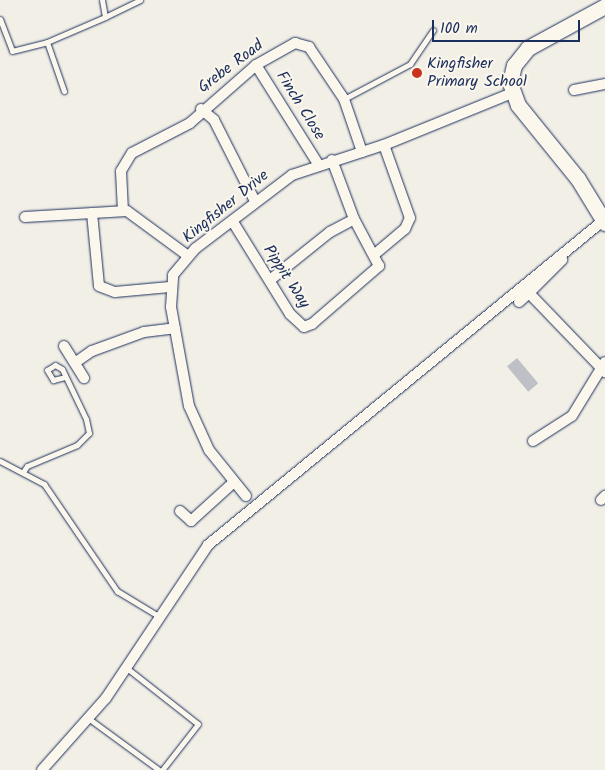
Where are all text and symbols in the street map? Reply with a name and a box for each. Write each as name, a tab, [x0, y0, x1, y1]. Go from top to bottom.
scale bar	[435, 10, 582, 42]
text: 100 m	[440, 17, 478, 41]
street label: Grebe Road	[195, 36, 267, 98]
place label: Kingfisher Primary School	[427, 54, 527, 92]
marker: Kingfisher Primary School	[411, 67, 423, 79]
street label: Finch Close	[271, 68, 329, 144]
street label: Kingfisher Drive	[179, 166, 273, 248]
street label: Pippit Way	[258, 242, 314, 312]

